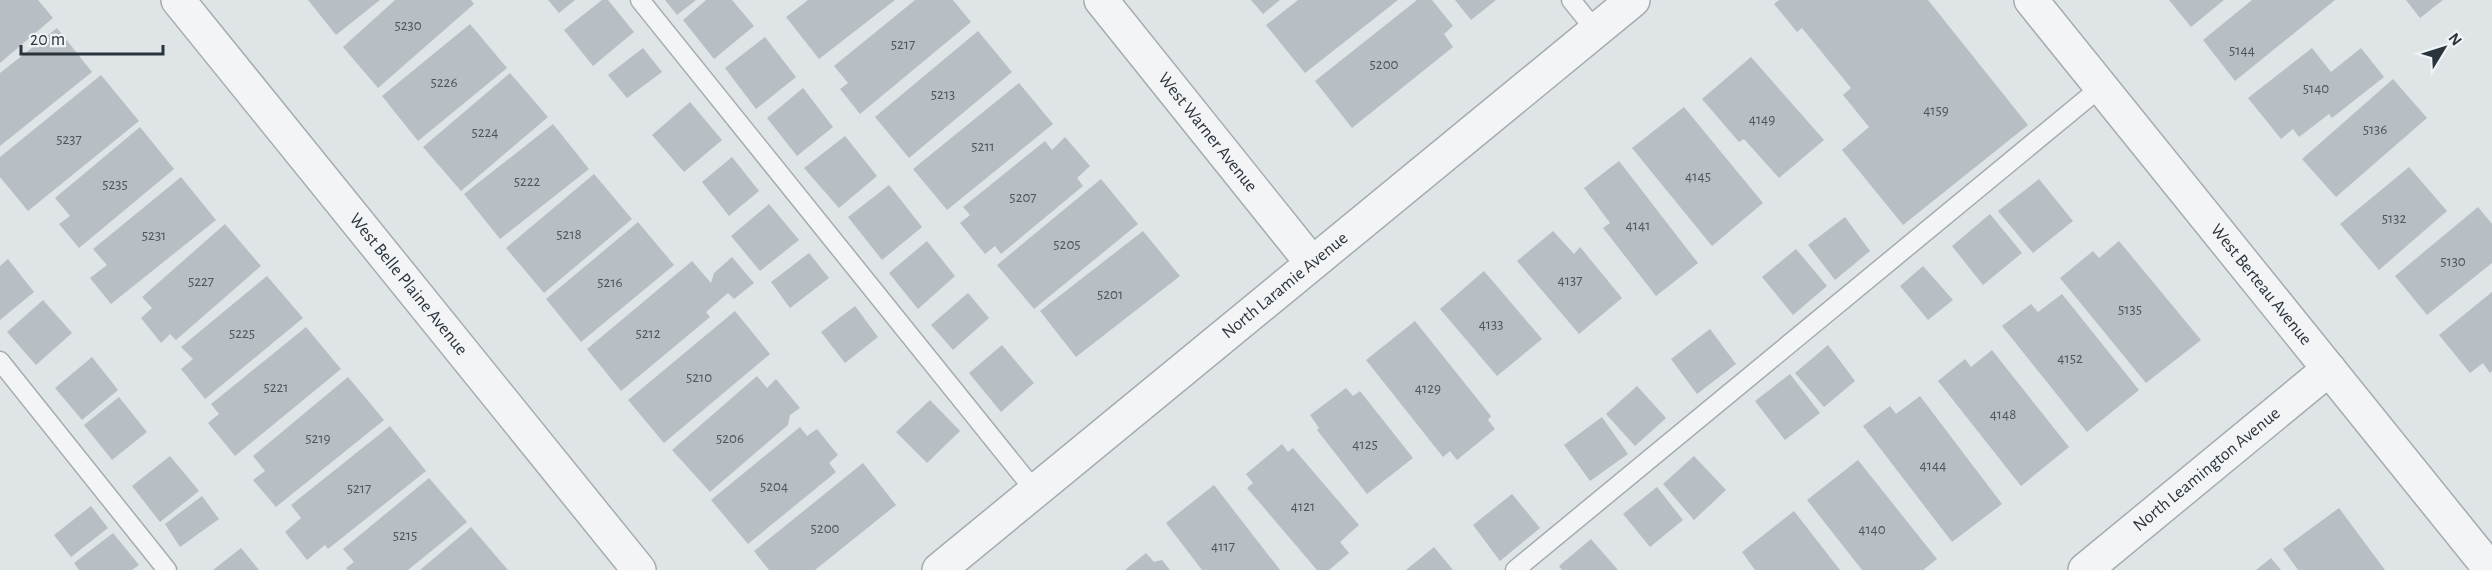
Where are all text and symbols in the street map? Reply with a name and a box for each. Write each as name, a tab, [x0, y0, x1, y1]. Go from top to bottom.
scale bar	[21, 18, 164, 56]
house number: 5230	[394, 18, 422, 33]
north arrow	[2414, 18, 2474, 78]
text: N	[2445, 30, 2465, 49]
text: 20 m	[30, 31, 65, 49]
house number: 5217	[891, 37, 915, 52]
house number: 5144	[2229, 43, 2255, 58]
house number: 5200	[1370, 57, 1399, 72]
street label: West Warner Avenue	[1154, 70, 1260, 196]
house number: 5226	[431, 75, 457, 90]
house number: 5140	[2303, 81, 2329, 96]
house number: 5213	[931, 87, 955, 102]
house number: 4159	[1923, 103, 1949, 118]
house number: 4149	[1749, 112, 1775, 127]
house number: 5136	[2363, 122, 2387, 137]
house number: 5224	[471, 125, 499, 140]
house number: 5237	[56, 132, 82, 147]
house number: 5211	[971, 139, 995, 154]
house number: 4145	[1685, 169, 1711, 184]
house number: 5222	[514, 174, 541, 189]
house number: 5235	[102, 177, 128, 192]
house number: 5207	[1009, 190, 1037, 205]
street label: West Belle Plaine Avenue	[346, 210, 471, 359]
house number: 5132	[2382, 211, 2406, 226]
house number: 4141	[1626, 218, 1650, 233]
street label: West Berteau Avenue	[2207, 221, 2315, 349]
house number: 5218	[556, 227, 582, 242]
house number: 5231	[142, 228, 166, 243]
street label: North Laramie Avenue	[1219, 229, 1351, 342]
house number: 5205	[1053, 237, 1081, 252]
house number: 5130	[2440, 254, 2466, 269]
house number: 4137	[1558, 273, 1582, 288]
house number: 5227	[188, 274, 214, 289]
house number: 5216	[597, 275, 623, 290]
house number: 5201	[1097, 287, 1123, 302]
house number: 5135	[2118, 302, 2142, 317]
house number: 4133	[1479, 317, 1503, 332]
house number: 5225	[229, 326, 255, 341]
house number: 5212	[635, 326, 661, 341]
house number: 4152	[2057, 351, 2083, 366]
house number: 5210	[686, 370, 712, 385]
house number: 5221	[263, 380, 289, 395]
house number: 4129	[1415, 381, 1441, 396]
street label: North Leamington Avenue	[2130, 404, 2284, 535]
house number: 4148	[1990, 407, 2016, 422]
house number: 5219	[305, 431, 331, 446]
house number: 5206	[716, 431, 744, 446]
house number: 4125	[1352, 437, 1378, 452]
house number: 4144	[1920, 458, 1946, 473]
house number: 5204	[760, 479, 788, 494]
house number: 5217	[347, 481, 371, 496]
house number: 4121	[1291, 499, 1315, 514]
house number: 5200	[811, 521, 840, 536]
house number: 4140	[1858, 522, 1886, 537]
house number: 5215	[393, 528, 417, 543]
house number: 4117	[1211, 539, 1235, 554]

